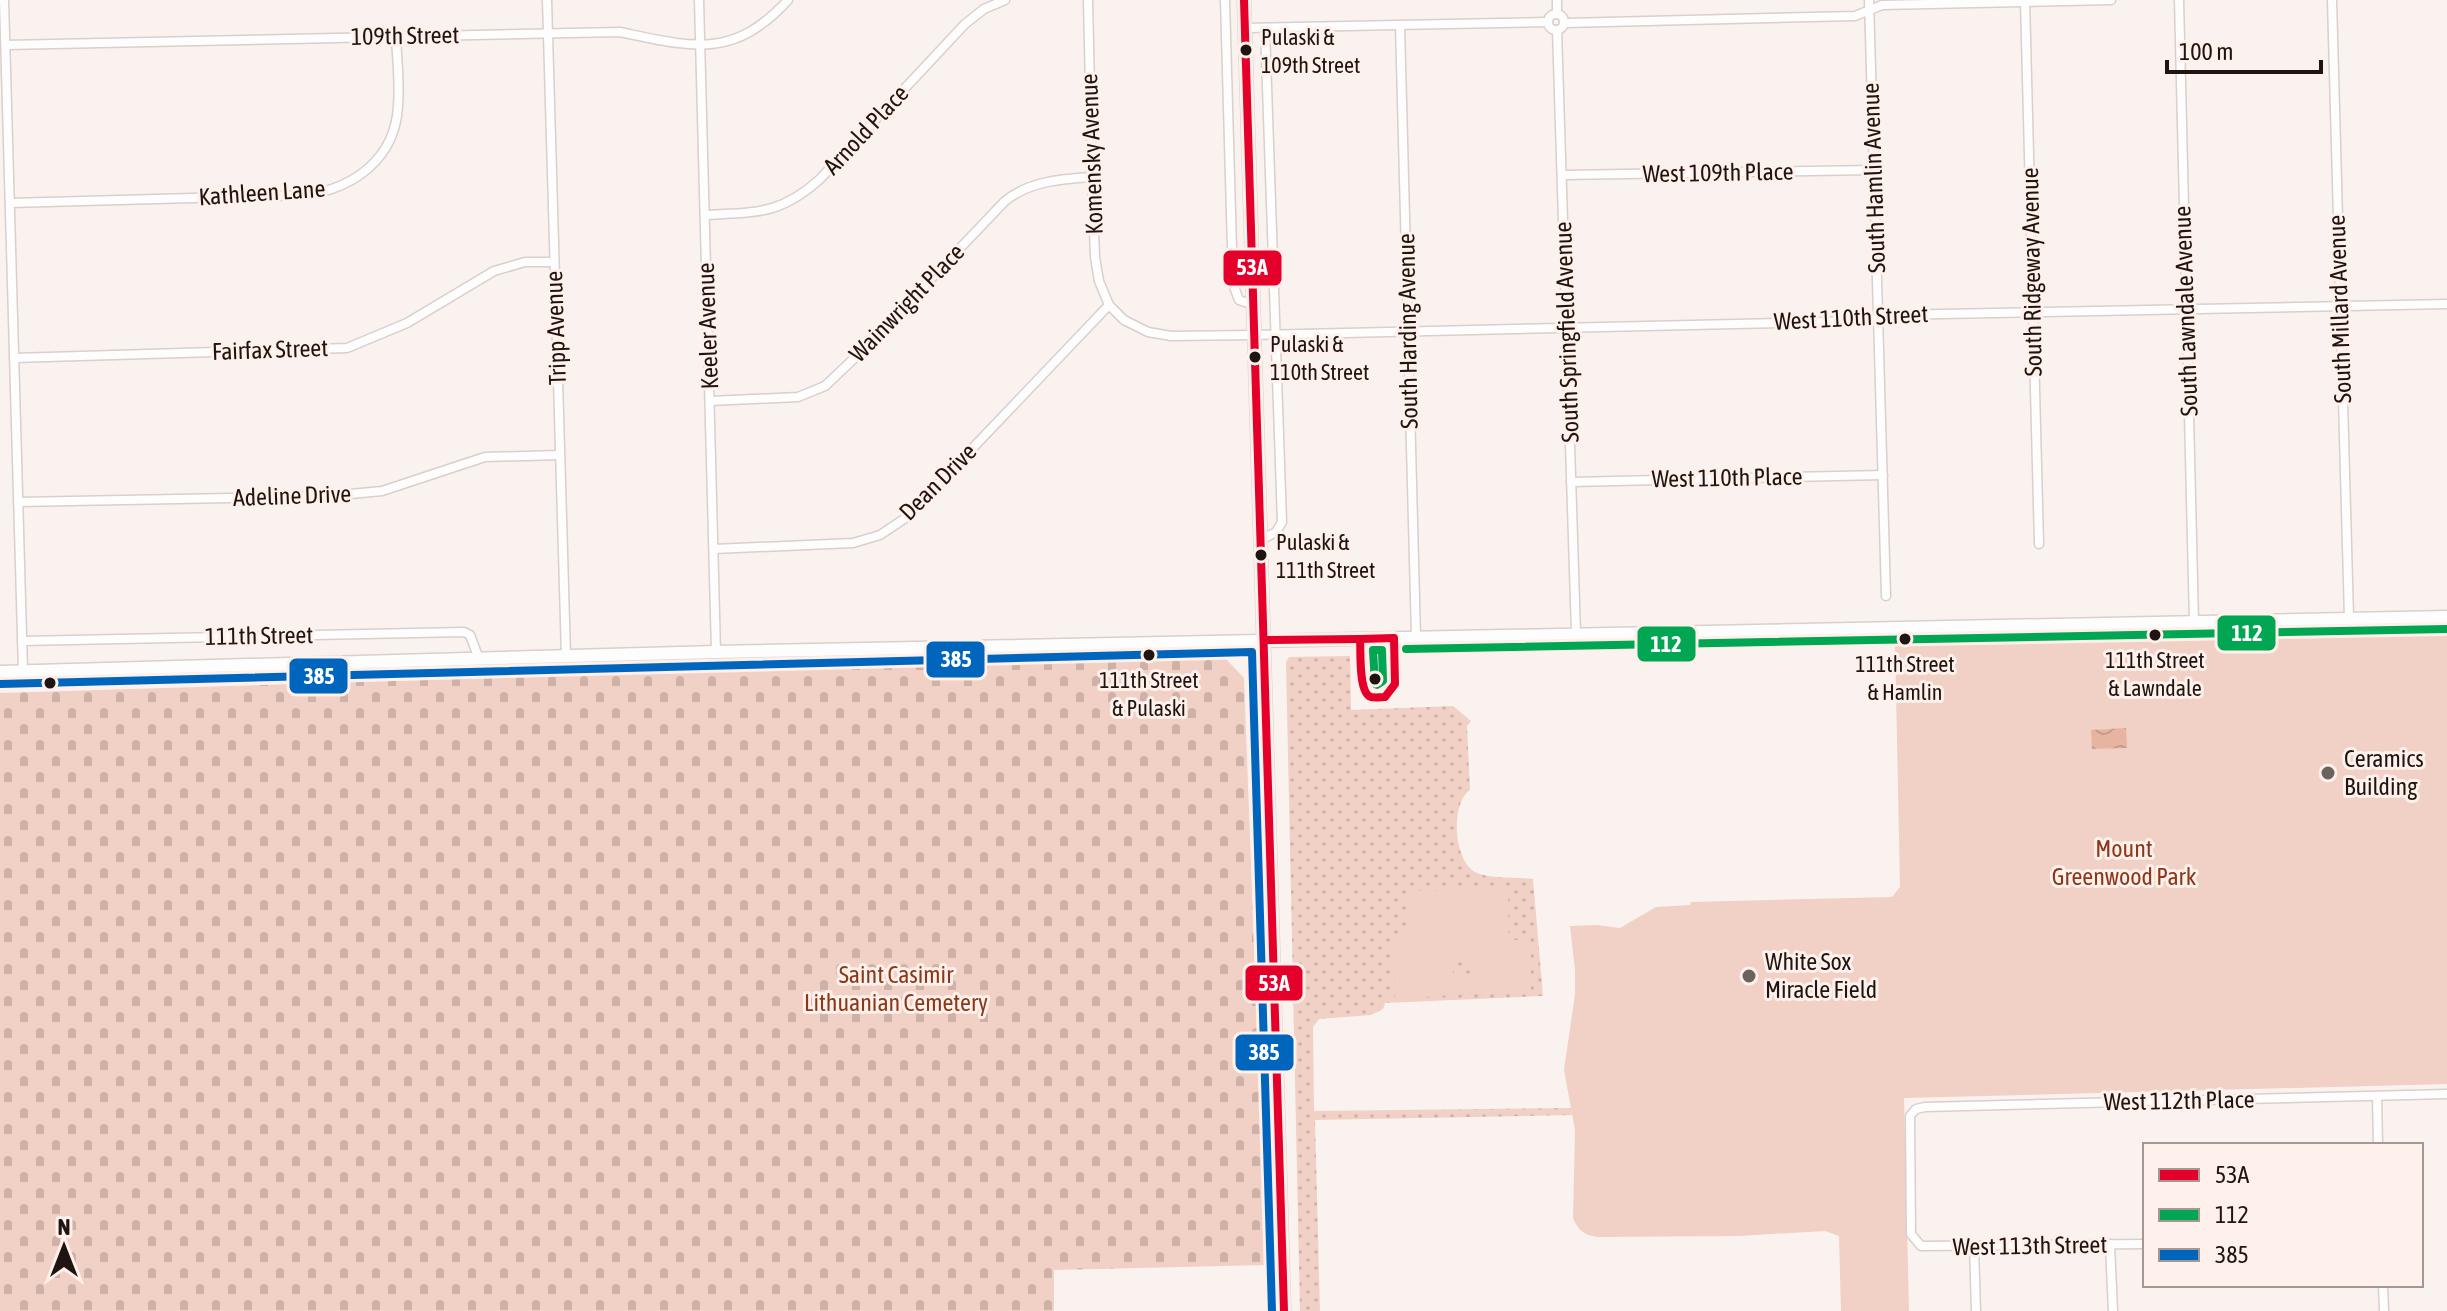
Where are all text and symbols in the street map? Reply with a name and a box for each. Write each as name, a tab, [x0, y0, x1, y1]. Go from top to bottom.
street label: 109th Street	[351, 21, 459, 50]
place label: Pulaski & 109th Street	[1261, 24, 1360, 78]
scale bar	[2167, 24, 2321, 74]
text: 100 m	[2179, 38, 2233, 65]
marker: Pulaski & 109th Street	[1238, 42, 1254, 58]
street label: Komensky Avenue	[1075, 73, 1108, 235]
street label: Arnold Place	[818, 80, 914, 180]
street label: South Hamlin Avenue	[1857, 82, 1890, 274]
street label: West 109th Place	[1642, 158, 1794, 187]
street label: South Ridgeway Avenue	[2016, 167, 2047, 377]
street label: Kathleen Lane	[198, 175, 326, 210]
street label: South Lawndale Avenue	[2168, 205, 2203, 417]
street label: South Millard Avenue	[2323, 214, 2356, 404]
street label: South Springfield Avenue	[1549, 221, 1584, 443]
street label: South Harding Avenue	[1392, 233, 1423, 429]
street label: Wainwright Place	[844, 238, 970, 367]
line badge: 53A	[1222, 249, 1283, 287]
text: 53A	[1236, 254, 1268, 280]
street label: Keeler Avenue	[692, 262, 723, 390]
street label: Tripp Avenue	[540, 270, 571, 386]
street label: West 110th Street	[1773, 300, 1929, 335]
place label: Pulaski & 110th Street	[1270, 331, 1369, 385]
street label: Fairfax Street	[211, 334, 329, 365]
marker: Pulaski & 110th Street	[1247, 349, 1263, 365]
street label: Dean Drive	[894, 438, 981, 525]
street label: West 110th Place	[1651, 463, 1803, 492]
street label: Adeline Drive	[232, 480, 352, 511]
place label: Pulaski & 111th Street	[1276, 529, 1375, 583]
marker: Pulaski & 111th Street	[1253, 547, 1269, 563]
line badge: 112	[2216, 614, 2277, 652]
text: 112	[2231, 620, 2263, 646]
street label: 111th Street	[205, 621, 313, 650]
line badge: 112	[1636, 625, 1697, 663]
marker: 111th Street & Lawndale	[2147, 627, 2163, 643]
text: 112	[1650, 631, 1682, 657]
marker: 111th Street & Hamlin	[1897, 631, 1913, 647]
line badge: 385	[925, 640, 986, 679]
text: 385	[940, 646, 972, 672]
marker: 111th Street & Pulaski	[1141, 647, 1157, 663]
place label: 111th Street & Lawndale	[2105, 647, 2205, 701]
place label: 111th Street & Hamlin	[1855, 651, 1955, 705]
line badge: 385	[288, 657, 349, 695]
text: 385	[303, 663, 335, 689]
place label: 111th Street & Pulaski	[1099, 667, 1199, 721]
unlabelled marker	[1367, 671, 1383, 687]
unlabelled marker	[42, 675, 58, 691]
place label: Ceramics Building	[2344, 745, 2424, 800]
marker: Ceramics Building	[2319, 764, 2337, 782]
park label: Mount Greenwood Park	[2052, 835, 2197, 890]
place label: White Sox Miracle Field	[1765, 948, 1877, 1003]
park label: Saint Casimir Lithuanian Cemetery	[804, 961, 988, 1016]
line badge: 53A	[1244, 964, 1304, 1002]
marker: White Sox Miracle Field	[1740, 967, 1758, 985]
text: 53A	[1258, 970, 1290, 996]
line badge: 385	[1234, 1033, 1295, 1072]
text: 385	[1248, 1039, 1280, 1065]
street label: West 112th Place	[2103, 1086, 2255, 1115]
legend	[2143, 1143, 2423, 1287]
text: 53A	[2215, 1161, 2250, 1188]
text: 112	[2215, 1201, 2249, 1228]
north arrow	[24, 1207, 104, 1287]
text: N	[58, 1214, 70, 1240]
street label: West 113th Street	[1952, 1231, 2108, 1260]
text: 385	[2215, 1241, 2249, 1268]

